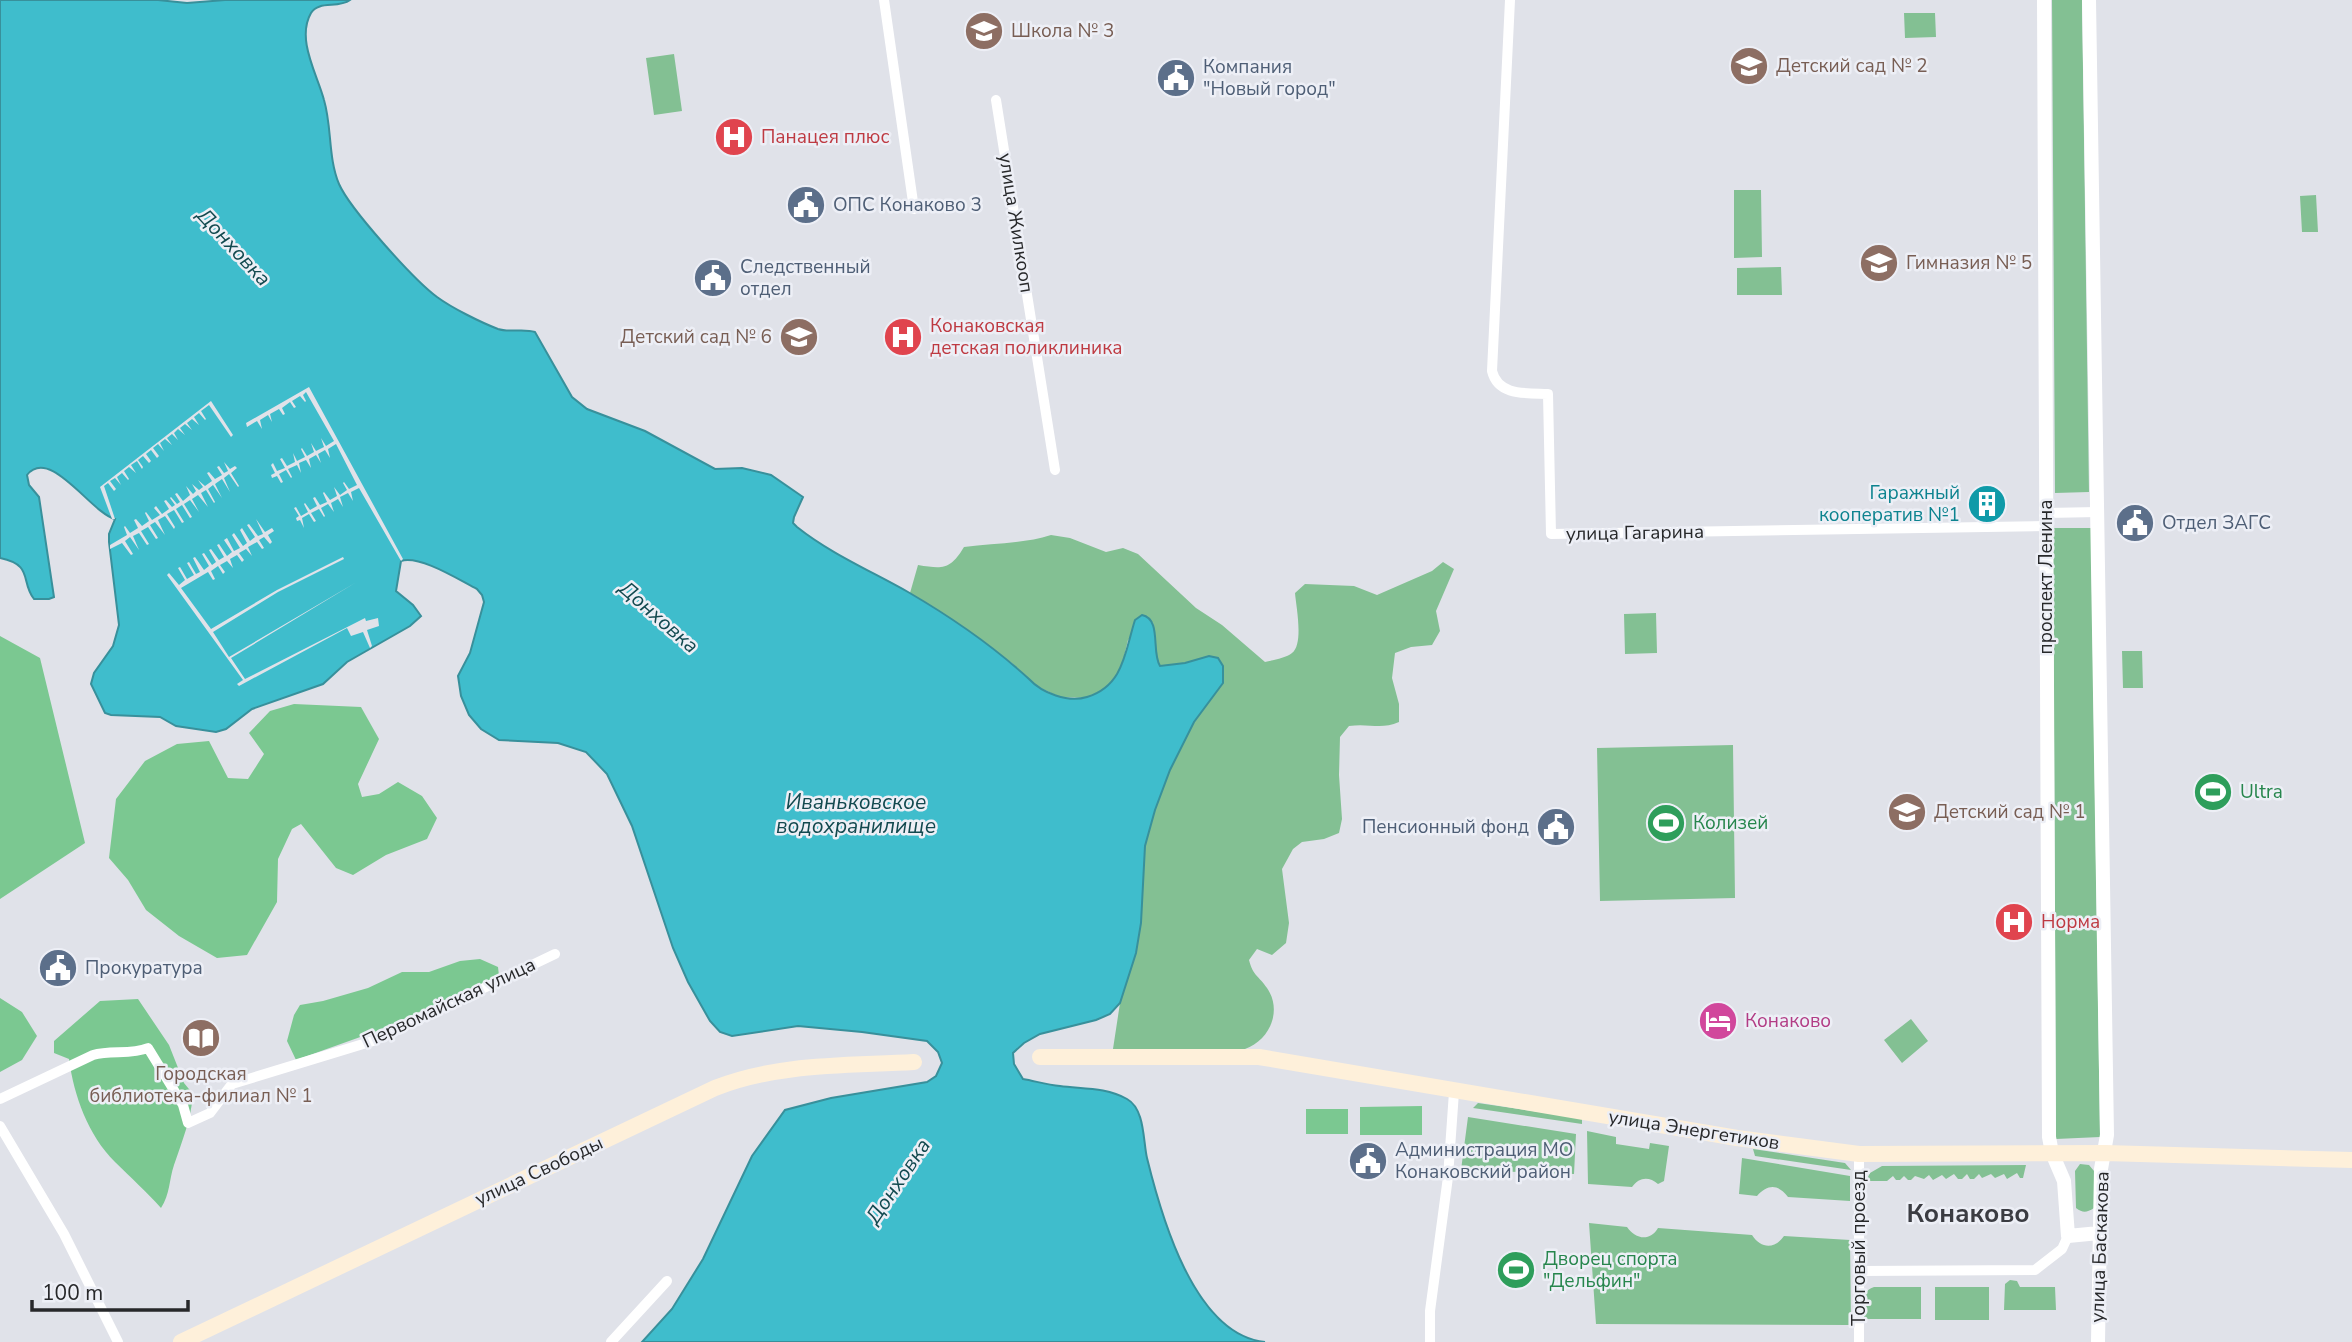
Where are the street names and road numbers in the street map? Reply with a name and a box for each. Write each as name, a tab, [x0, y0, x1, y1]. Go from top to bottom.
street label: улица Жилкооп	[992, 151, 1040, 295]
street label: проспект Ленина	[2033, 500, 2059, 654]
street label: улица Гагарина	[1566, 519, 1704, 547]
street label: Первомайская улица	[358, 951, 540, 1055]
street label: улица Энергетиков	[1607, 1104, 1781, 1156]
street label: улица Свободы	[471, 1130, 607, 1212]
street label: Торговый проезд	[1846, 1170, 1872, 1326]
street label: улица Баскакова	[2084, 1171, 2116, 1323]

